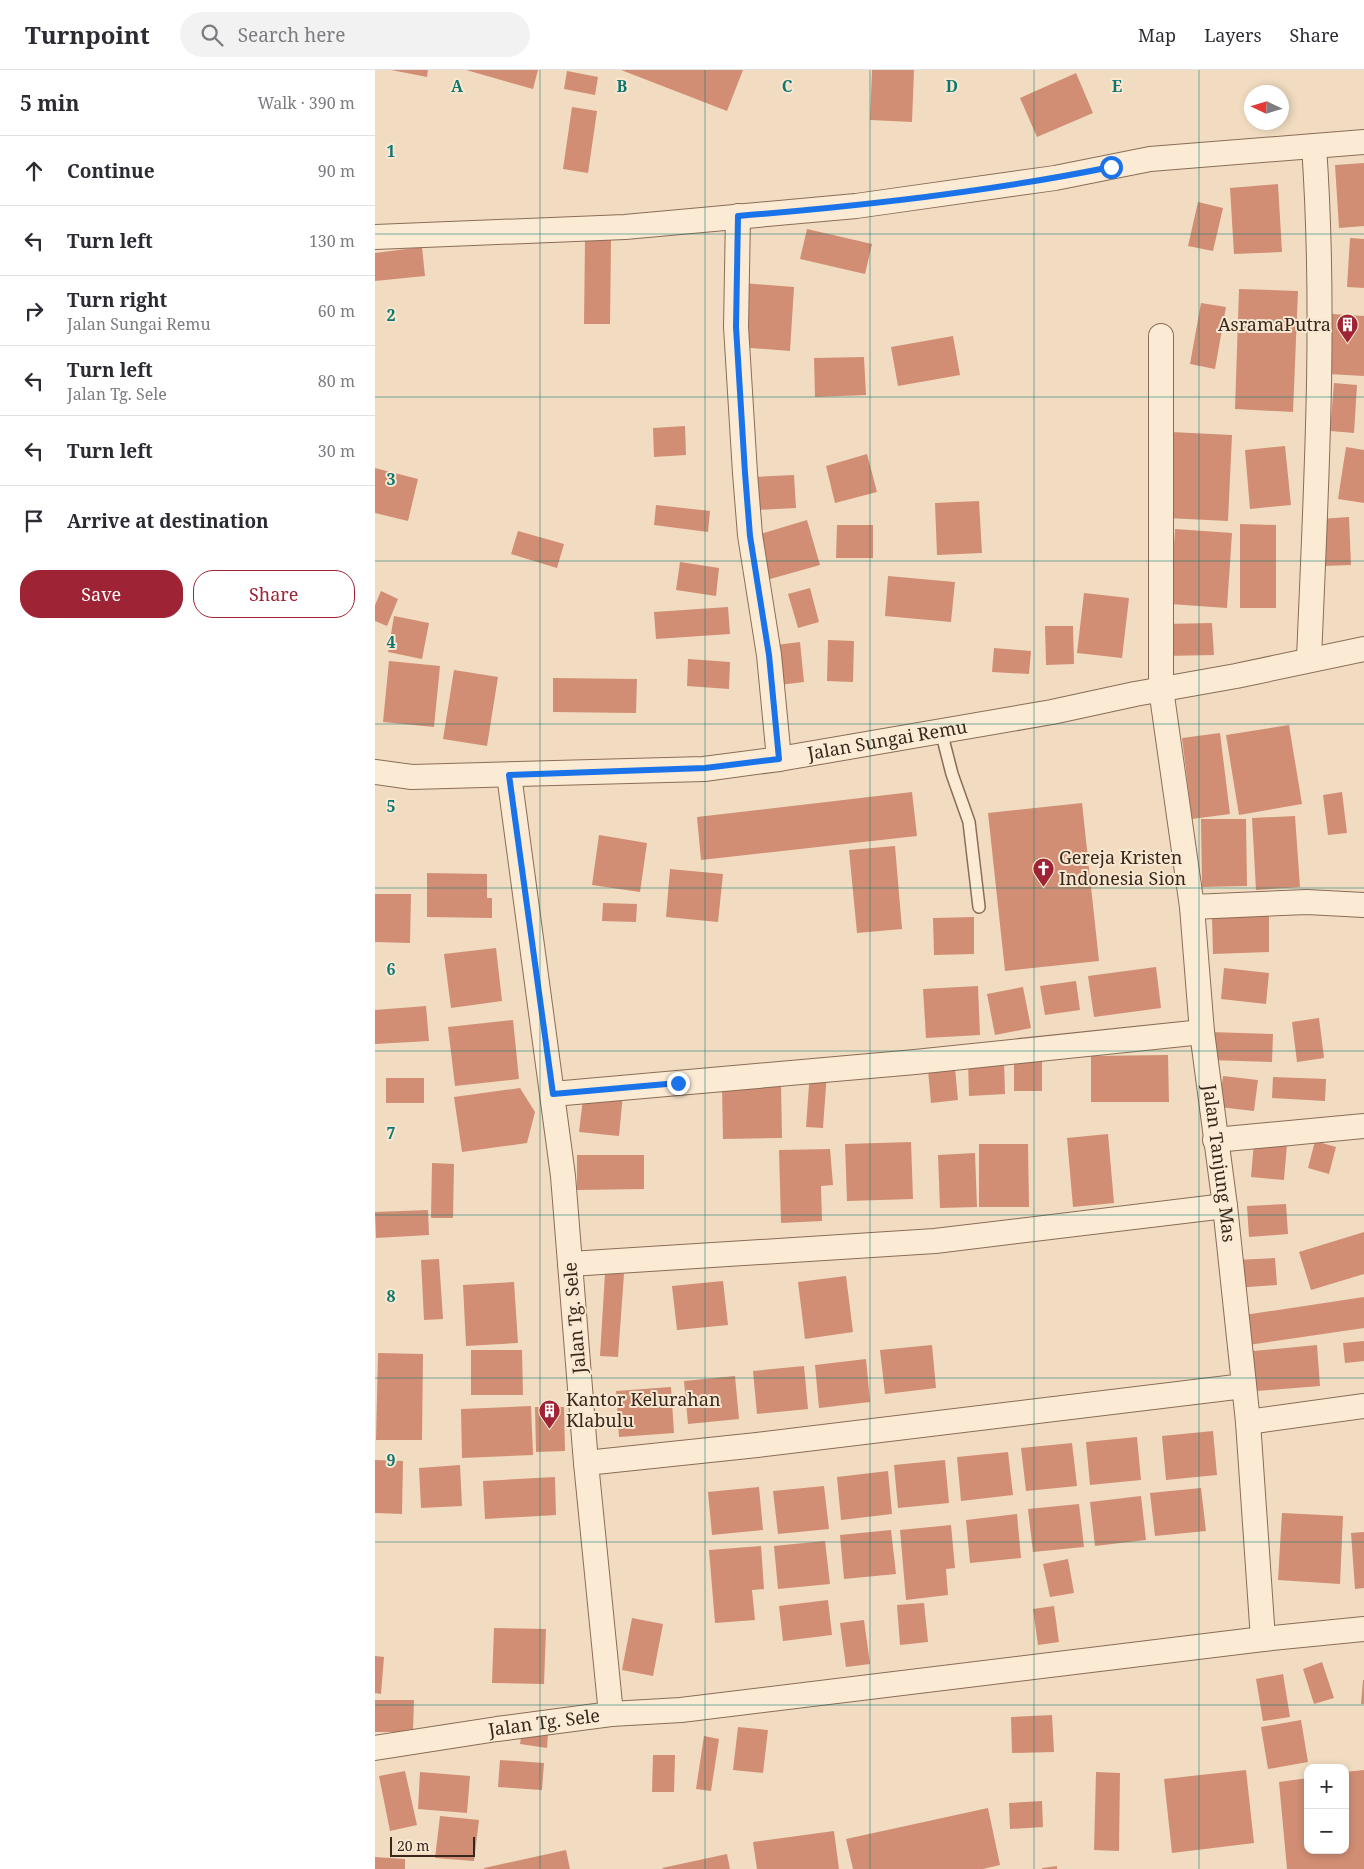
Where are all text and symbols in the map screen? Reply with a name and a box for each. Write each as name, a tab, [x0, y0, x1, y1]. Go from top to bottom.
search box	[180, 12, 530, 57]
text: Turnpoint	[25, 18, 150, 51]
icon: search	[198, 21, 226, 49]
text: Search here	[238, 22, 346, 48]
text: Map	[1138, 23, 1176, 47]
text: Layers	[1204, 23, 1262, 47]
text: Share	[1290, 23, 1339, 47]
text: A	[451, 75, 464, 97]
text: B	[617, 75, 628, 97]
text: C	[782, 75, 793, 97]
text: D	[946, 75, 958, 97]
text: E	[1112, 75, 1122, 97]
north arrow	[1244, 85, 1289, 130]
text: 5 min	[20, 89, 79, 117]
text: Walk · 390 m	[258, 92, 355, 114]
text: 1	[386, 140, 396, 162]
route start	[1100, 156, 1123, 179]
icon: ahead	[20, 157, 48, 185]
text: Continue	[67, 158, 155, 184]
text: 90 m	[318, 160, 355, 182]
icon: left	[20, 227, 48, 255]
text: Turn left	[67, 228, 153, 254]
text: 130 m	[309, 230, 355, 252]
text: Turn right	[67, 287, 167, 313]
icon: right	[20, 297, 48, 325]
text: 60 m	[318, 300, 355, 322]
text: 2	[386, 304, 396, 326]
place label: AsramaPutra	[1218, 312, 1331, 336]
text: Jalan Sungai Remu	[67, 313, 211, 335]
building icon: AsramaPutra	[1335, 313, 1359, 344]
text: Turn left	[67, 357, 153, 383]
icon: left	[20, 367, 48, 395]
text: 80 m	[318, 370, 355, 392]
text: Jalan Tg. Sele	[67, 383, 167, 405]
icon: left	[20, 437, 48, 465]
text: Turn left	[67, 438, 153, 464]
text: 30 m	[318, 440, 355, 462]
text: 3	[386, 468, 396, 490]
icon: arrive	[20, 507, 48, 535]
text: Arrive at destination	[67, 508, 269, 534]
button: Save	[20, 570, 183, 618]
button: Share	[193, 570, 355, 618]
text: 4	[386, 631, 396, 653]
street label: Jalan Sungai Remu	[804, 714, 969, 765]
text: 5	[386, 795, 396, 817]
place label: Gereja Kristen Indonesia Sion	[1059, 845, 1187, 890]
church icon: Gereja Kristen Indonesia Sion	[1031, 856, 1055, 887]
text: 6	[386, 958, 396, 980]
route end	[667, 1072, 690, 1095]
street label: Jalan Tanjung Mas	[1198, 1082, 1242, 1243]
text: 7	[386, 1122, 396, 1144]
street label: Jalan Tg. Sele	[557, 1261, 591, 1376]
text: 8	[386, 1285, 396, 1307]
place label: Kantor Kelurahan Klabulu	[566, 1387, 721, 1432]
building icon: Kantor Kelurahan Klabulu	[538, 1398, 562, 1429]
text: 9	[386, 1449, 396, 1471]
street label: Jalan Tg. Sele	[485, 1703, 601, 1741]
map controls	[1304, 1764, 1349, 1854]
button: +	[1304, 1764, 1349, 1809]
button: −	[1304, 1809, 1349, 1854]
scale bar	[390, 1834, 475, 1857]
text: 20 m	[397, 1836, 430, 1855]

